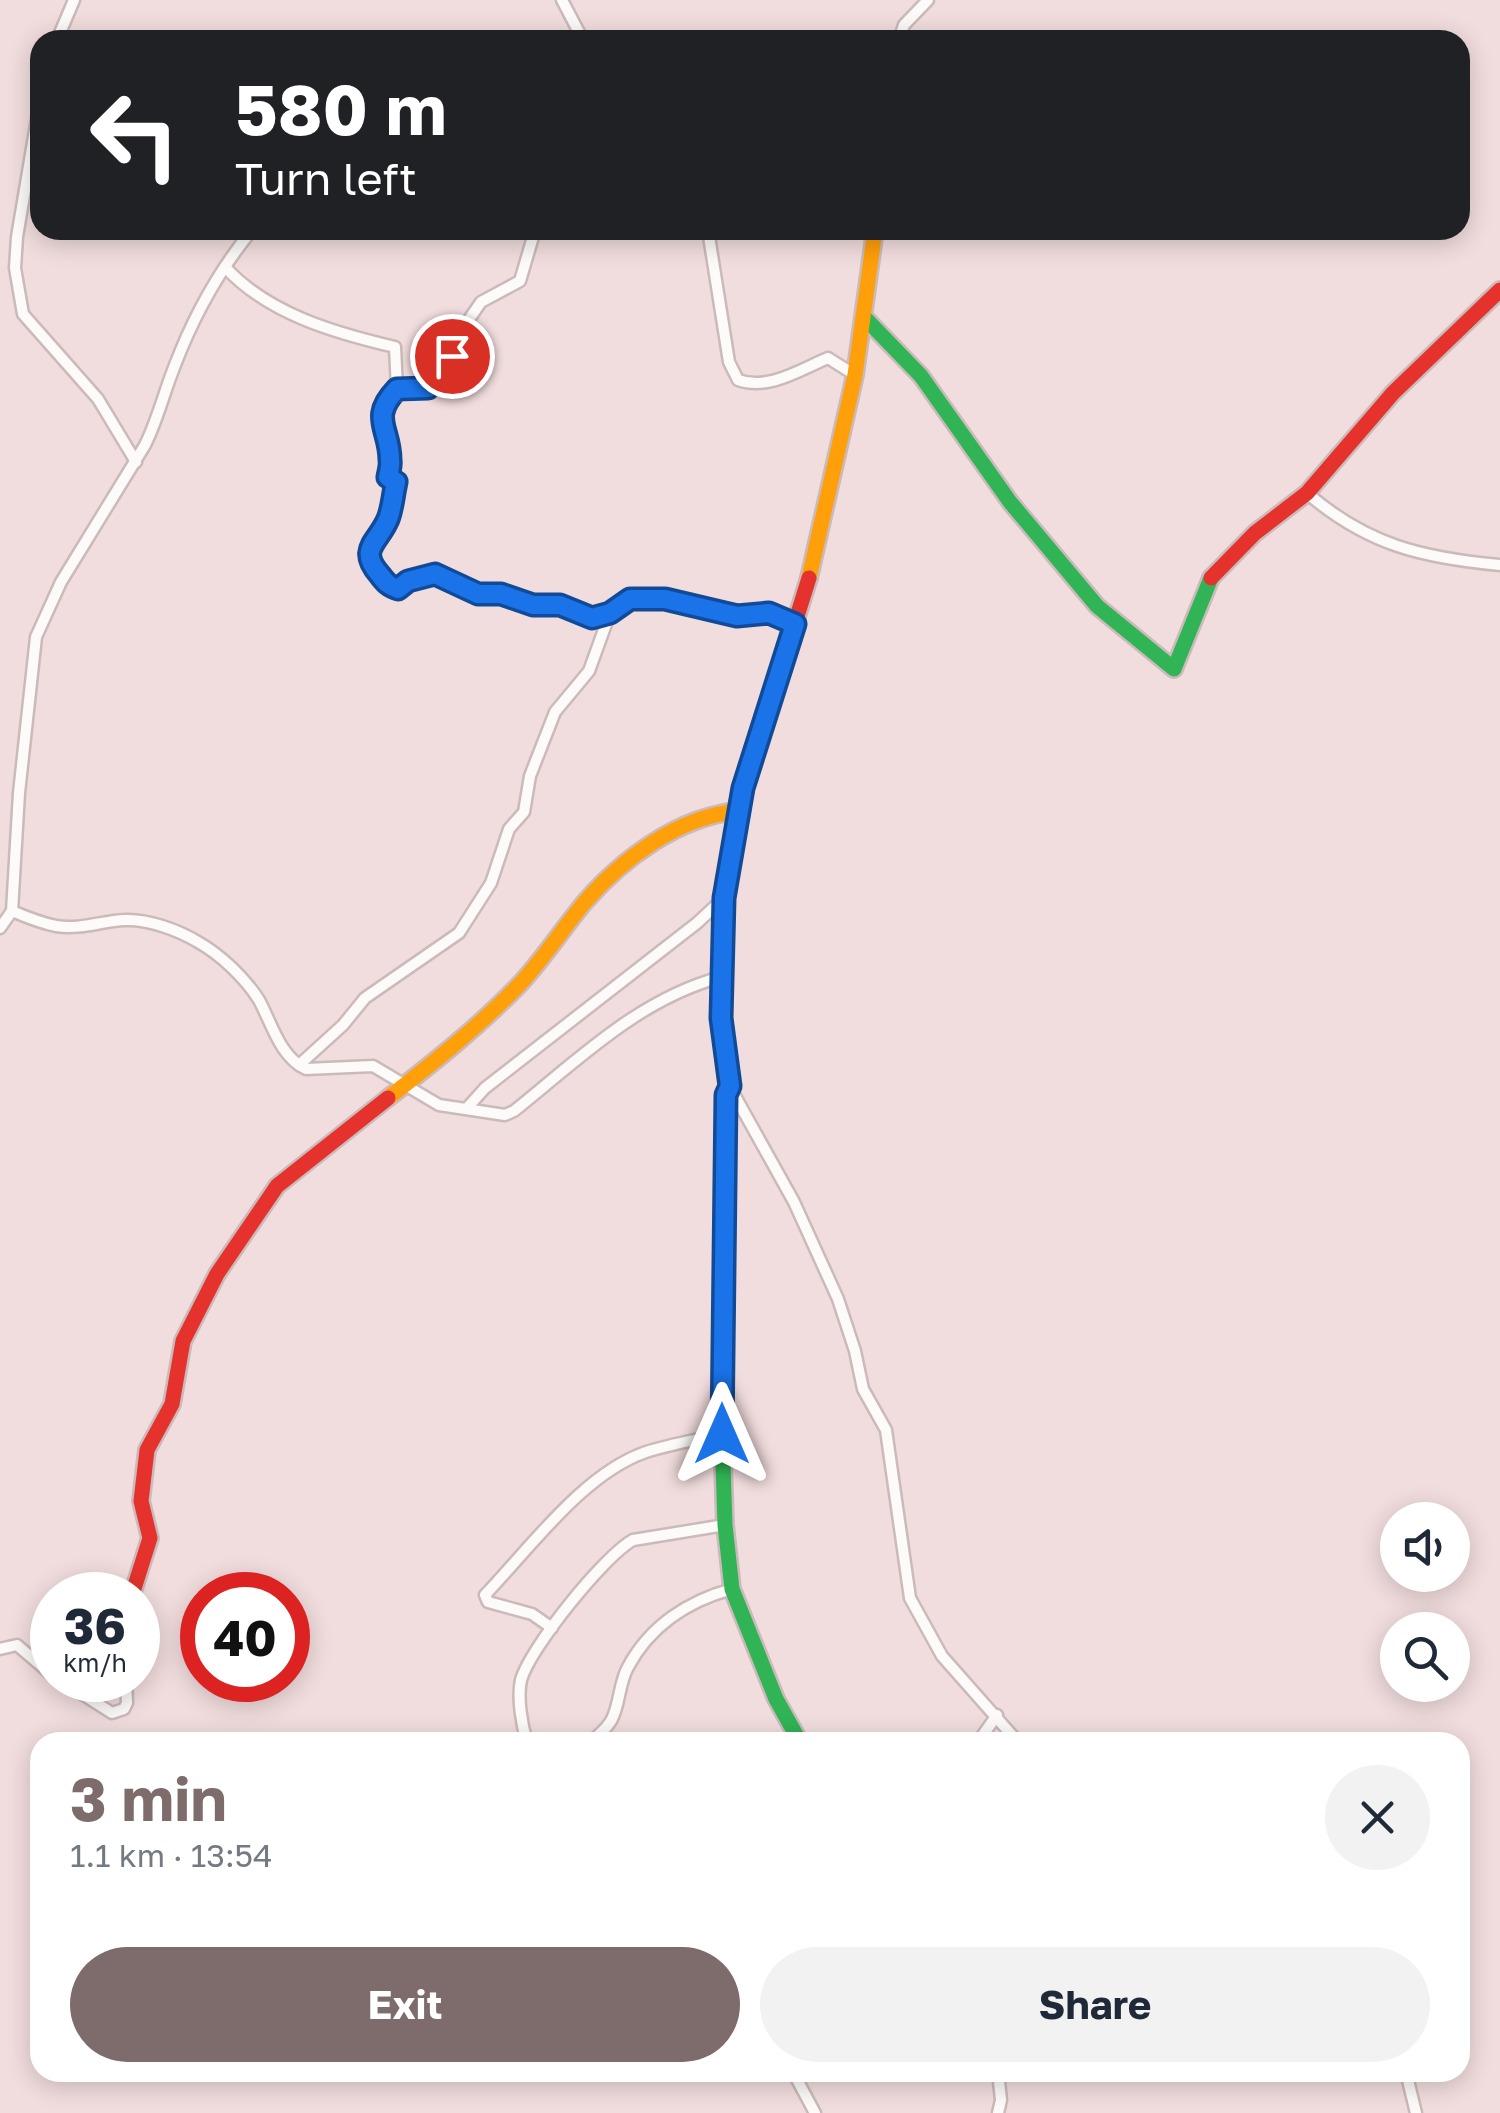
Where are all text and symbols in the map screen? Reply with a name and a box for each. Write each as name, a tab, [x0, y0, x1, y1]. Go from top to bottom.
text: 580 m	[235, 66, 447, 150]
icon: left	[70, 70, 200, 200]
text: Turn left	[235, 151, 417, 205]
pin	[410, 314, 495, 399]
icon: arrive	[425, 329, 480, 384]
position arrow	[670, 1382, 774, 1486]
map controls	[1380, 1502, 1470, 1702]
button: sound	[1380, 1502, 1470, 1592]
speed limit sign: 40	[180, 1572, 310, 1702]
text: 36	[64, 1595, 126, 1655]
button: search	[1380, 1612, 1470, 1702]
text: km/h	[63, 1647, 127, 1678]
text: 3 min	[70, 1762, 227, 1834]
button: close	[1325, 1765, 1430, 1870]
text: 1.1 km · 13:54	[70, 1836, 273, 1874]
button: Exit	[70, 1947, 740, 2062]
button: Share	[760, 1947, 1430, 2062]

